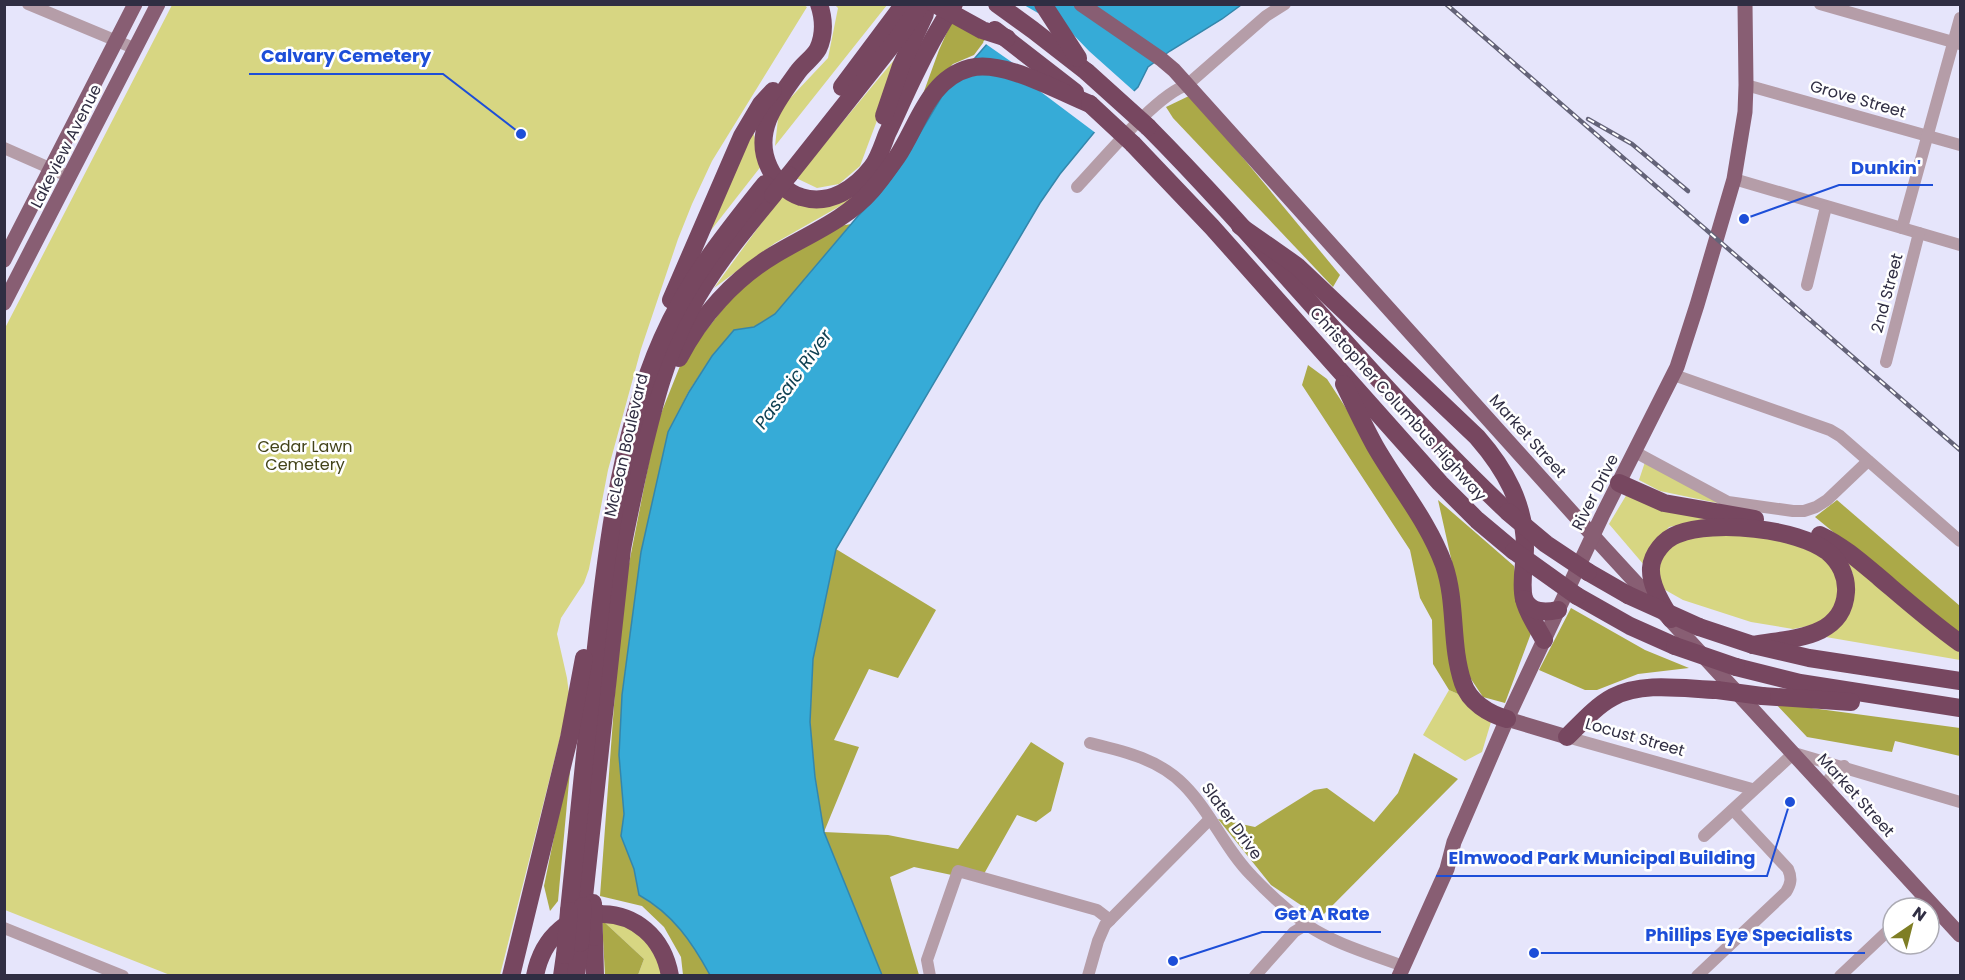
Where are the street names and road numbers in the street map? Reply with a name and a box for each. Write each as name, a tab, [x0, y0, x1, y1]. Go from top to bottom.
street label: Grove Street	[1807, 74, 1909, 124]
street label: Lakeview Avenue	[25, 80, 107, 212]
street label: 2nd Street	[1865, 251, 1909, 335]
street label: Christopher Columbus Highway	[1304, 302, 1492, 506]
street label: McLean Boulevard	[598, 371, 654, 519]
street label: Market Street	[1484, 389, 1572, 483]
street label: River Drive	[1566, 450, 1624, 534]
street label: Locust Street	[1583, 712, 1688, 762]
street label: Market Street	[1812, 748, 1900, 842]
street label: Slater Drive	[1196, 778, 1268, 864]

